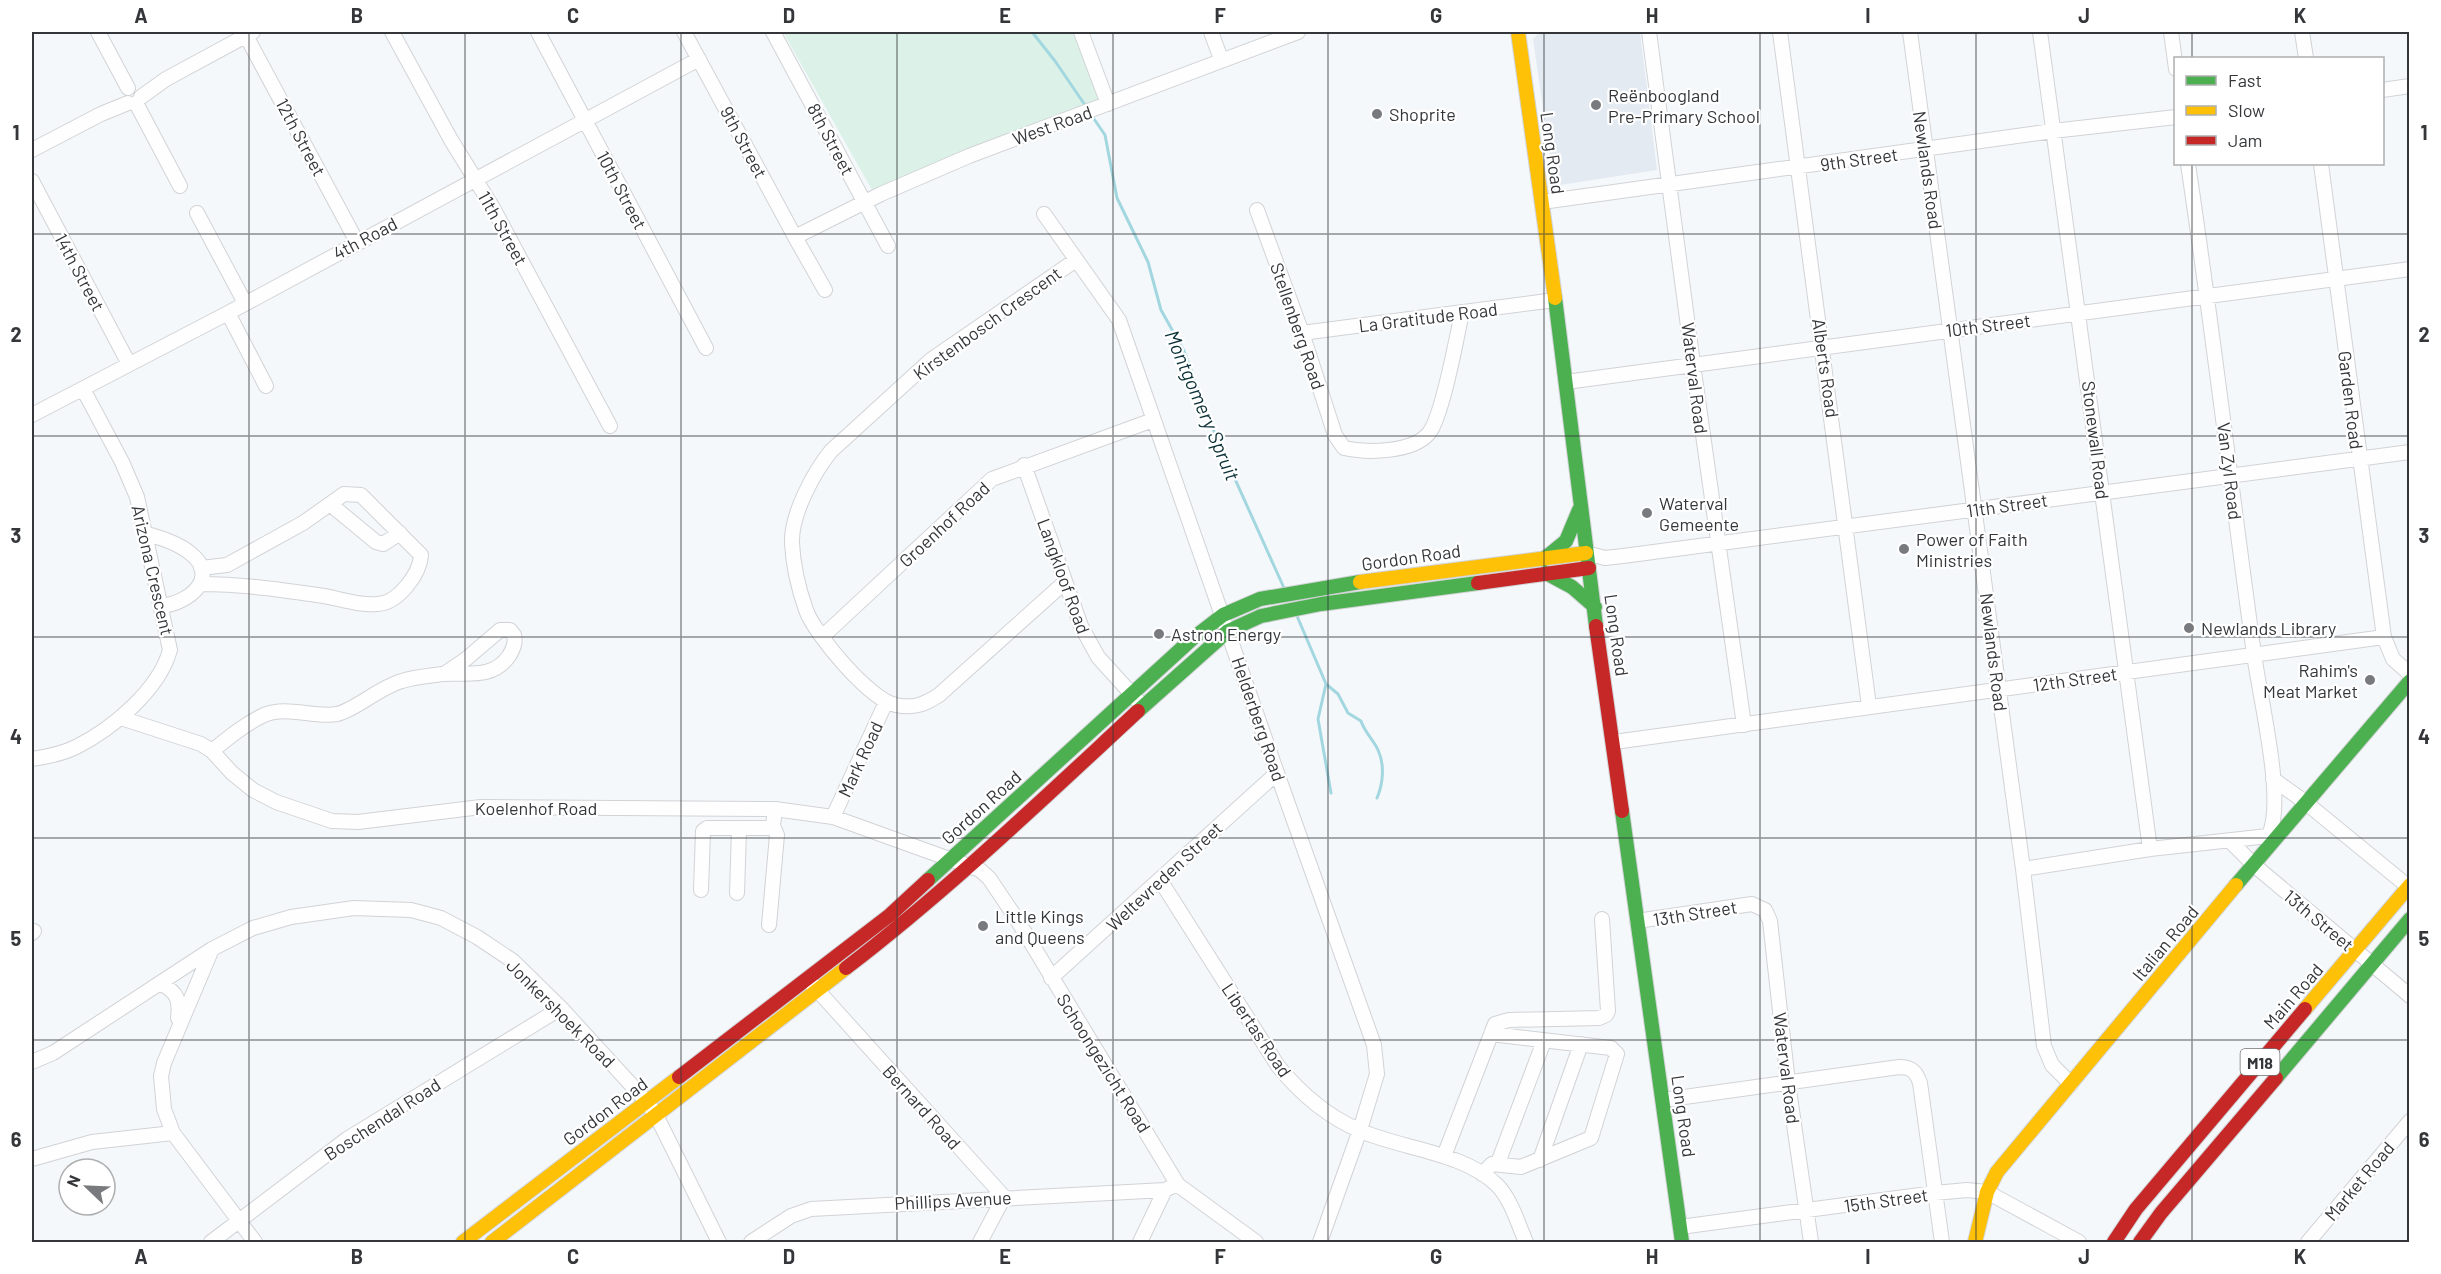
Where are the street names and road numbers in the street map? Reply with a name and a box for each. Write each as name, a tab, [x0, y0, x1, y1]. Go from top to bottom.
street label: 12th Street	[271, 94, 331, 180]
street label: 8th Street	[803, 99, 859, 179]
street label: West Road	[1009, 100, 1095, 150]
street label: 9th Street	[716, 102, 772, 182]
street label: Newlands Road	[1909, 109, 1947, 231]
street label: Long Road	[1536, 110, 1570, 196]
street label: 9th Street	[1819, 143, 1899, 175]
street label: 10th Street	[592, 147, 652, 233]
street label: 11th Street	[474, 187, 532, 269]
street label: 4th Road	[329, 212, 401, 264]
street label: 14th Street	[50, 229, 110, 315]
street label: Stellenberg Road	[1266, 260, 1330, 392]
street label: Kirstenbosch Crescent	[909, 262, 1065, 384]
street label: La Gratitude Road	[1357, 298, 1499, 336]
street label: 10th Street	[1944, 309, 2032, 341]
street label: Alberts Road	[1808, 317, 1844, 419]
street label: Waterval Road	[1677, 321, 1713, 435]
street label: Garden Road	[2334, 349, 2368, 451]
street label: Stonewall Road	[2078, 380, 2114, 500]
street label: Van Zyl Road	[2213, 421, 2247, 521]
street label: Groenhof Road	[894, 477, 994, 571]
street label: 11th Street	[1965, 488, 2049, 522]
street label: Arizona Crescent	[127, 503, 179, 637]
street label: Langkloof Road	[1033, 515, 1095, 637]
street label: Gordon Road	[1360, 539, 1462, 575]
street label: Newlands Road	[1976, 591, 2012, 713]
street label: Long Road	[1600, 592, 1634, 678]
street label: Helderberg Road	[1227, 654, 1291, 784]
street label: 12th Street	[2031, 662, 2119, 696]
street label: Mark Road	[833, 718, 887, 800]
street label: Gordon Road	[936, 765, 1026, 849]
street label: Koelenhof Road	[475, 797, 597, 819]
street label: Weltevreden Street	[1101, 817, 1227, 935]
street label: 13th Street	[2280, 884, 2358, 956]
street label: 13th Street	[1652, 896, 1738, 930]
street label: Italian Road	[2127, 901, 2203, 985]
street label: Jonkershoek Road	[502, 954, 620, 1072]
street label: Main Road	[2259, 959, 2327, 1033]
street label: Libertas Road	[1217, 979, 1297, 1081]
street label: Schoongezicht Road	[1052, 989, 1156, 1137]
street label: Waterval Road	[1769, 1011, 1805, 1125]
road number: M18	[2240, 1049, 2280, 1075]
street label: Bernard Road	[878, 1060, 966, 1154]
street label: Gordon Road	[558, 1072, 652, 1150]
street label: Boschendal Road	[320, 1073, 444, 1165]
street label: Long Road	[1667, 1073, 1701, 1159]
street label: Market Road	[2319, 1137, 2399, 1225]
street label: 15th Street	[1843, 1183, 1929, 1217]
street label: Phillips Avenue	[894, 1186, 1012, 1214]

